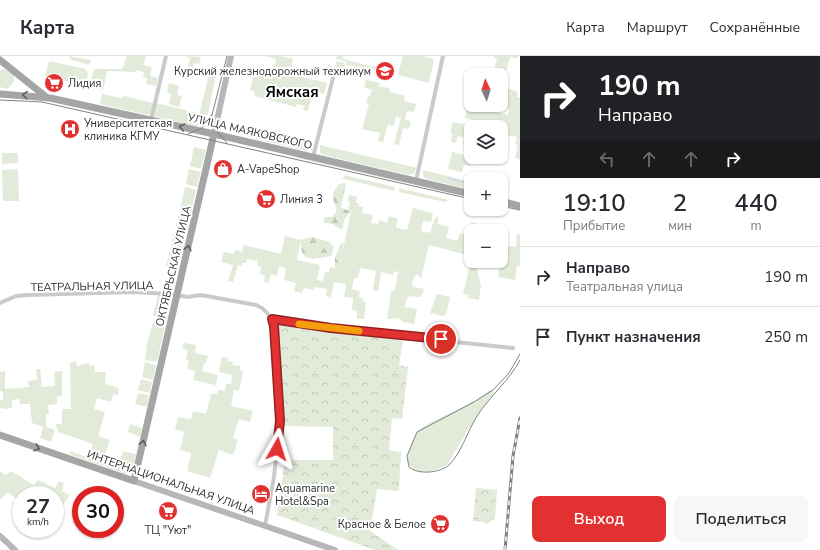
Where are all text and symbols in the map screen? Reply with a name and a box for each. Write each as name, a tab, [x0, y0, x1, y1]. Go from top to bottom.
text: Карта	[20, 15, 75, 41]
text: Карта	[566, 18, 605, 37]
text: Маршрут	[627, 18, 688, 37]
text: Сохранённые	[710, 18, 800, 37]
school or university icon: Курский железнодорожный техникум	[374, 60, 396, 82]
place label: Курский железнодорожный техникум	[174, 64, 371, 79]
text: 190 m	[598, 67, 681, 105]
north arrow	[464, 68, 508, 112]
map controls	[464, 68, 508, 268]
supermarket icon: Лидия	[43, 72, 65, 94]
icon: right	[532, 72, 584, 124]
place label: Лидия	[68, 76, 102, 91]
district label: Ямская	[265, 82, 319, 102]
one-way arrow	[22, 90, 28, 99]
text: Направо	[598, 103, 672, 127]
street label: УЛИЦА МАЯКОВСКОГО	[185, 110, 314, 153]
place label: Университетская клиника КГМУ	[83, 116, 172, 144]
hospital icon: Университетская клиника КГМУ	[59, 118, 81, 140]
button: layers	[464, 120, 508, 164]
one-way arrow	[179, 123, 185, 131]
icon: left	[596, 148, 618, 170]
icon: ahead	[638, 148, 660, 170]
icon: ahead	[680, 148, 702, 170]
icon: right	[722, 148, 744, 170]
shop icon: A-VapeShop	[212, 158, 234, 180]
place label: A-VapeShop	[237, 162, 300, 177]
button: +	[464, 172, 508, 216]
text: 19:10	[562, 187, 626, 219]
text: 2	[673, 187, 687, 219]
text: 440	[734, 187, 778, 219]
supermarket icon: Линия 3	[255, 188, 277, 210]
place label: Линия 3	[280, 192, 323, 207]
street label: ОКТЯБРЬСКАЯ УЛИЦА	[152, 204, 195, 328]
text: Прибытие	[563, 217, 625, 235]
text: мин	[668, 217, 692, 235]
text: m	[750, 217, 762, 235]
button: −	[464, 224, 508, 268]
one-way arrow	[184, 245, 192, 252]
text: Направо	[566, 258, 630, 278]
icon: right	[532, 266, 554, 288]
text: 190 m	[764, 267, 808, 287]
street label: ТЕАТРАЛЬНАЯ УЛИЦА	[30, 278, 154, 295]
text: Театральная улица	[566, 278, 683, 296]
pin	[424, 322, 458, 356]
icon: arrive	[532, 326, 554, 348]
text: Пункт назначения	[566, 327, 701, 347]
text: 250 m	[764, 327, 808, 347]
icon: arrive	[430, 328, 452, 350]
position arrow	[256, 428, 298, 470]
one-way arrow	[139, 440, 147, 447]
one-way arrow	[33, 443, 40, 452]
street label: ИНТЕРНАЦИОНАЛЬНАЯ УЛИЦА	[85, 447, 257, 518]
place label: Aquamarine Hotel&Spa	[275, 481, 335, 509]
hotel icon: Aquamarine Hotel&Spa	[250, 483, 272, 505]
speed limit sign: 30	[72, 486, 124, 538]
text: 27	[26, 493, 50, 520]
button: Выход	[532, 496, 666, 542]
button: Поделиться	[674, 496, 808, 542]
supermarket icon: ТЦ "Уют"	[157, 500, 179, 522]
supermarket icon: Красное & Белое	[429, 513, 451, 535]
text: km/h	[27, 515, 49, 529]
place label: Красное & Белое	[338, 517, 426, 532]
place label: ТЦ "Уют"	[145, 523, 191, 538]

